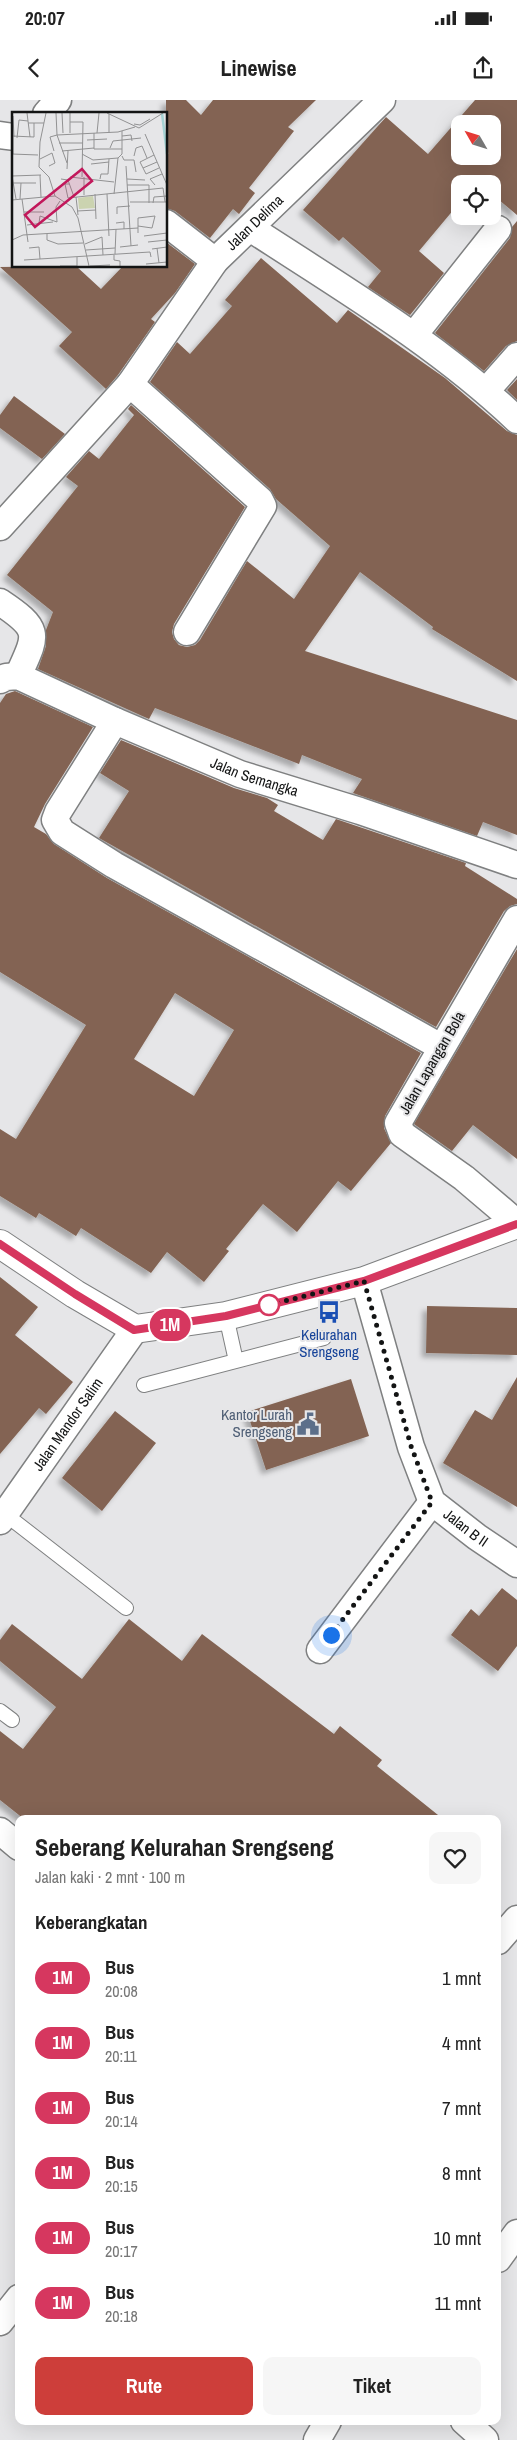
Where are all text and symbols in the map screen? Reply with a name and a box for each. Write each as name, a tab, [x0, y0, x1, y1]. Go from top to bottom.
text: 20:07	[25, 5, 65, 31]
text: Linewise	[220, 53, 297, 83]
icon: back	[20, 54, 48, 82]
icon: share	[469, 54, 497, 82]
inset map	[12, 112, 168, 268]
north arrow	[451, 115, 501, 165]
map controls	[451, 115, 501, 225]
button: locate	[451, 175, 501, 225]
street label: Jalan Delima	[221, 190, 288, 255]
street label: Jalan Semangka	[207, 752, 301, 801]
street label: Jalan Lapangan Bola	[394, 1007, 470, 1118]
unlabelled marker	[258, 1294, 280, 1316]
bus stop icon: Kelurahan Srengseng	[316, 1299, 342, 1325]
line badge: 1M	[148, 1309, 192, 1341]
text: 1M	[160, 1312, 180, 1337]
place label: Kelurahan Srengseng	[299, 1324, 359, 1362]
street label: Jalan Mandor Salim	[27, 1373, 108, 1475]
place label: Kantor Lurah Srengseng	[221, 1404, 292, 1442]
public building icon: Kantor Lurah Srengseng	[295, 1411, 321, 1437]
street label: Jalan B II	[439, 1504, 492, 1552]
your location	[319, 1623, 344, 1648]
text: Seberang Kelurahan Srengseng	[35, 1831, 334, 1863]
button: heart	[429, 1832, 481, 1884]
text: Jalan kaki · 2 mnt · 100 m	[35, 1866, 185, 1888]
text: Keberangkatan	[35, 1909, 148, 1935]
text: Bus	[105, 1954, 134, 1980]
text: 1M	[52, 1965, 73, 1990]
text: 1 mnt	[442, 1965, 481, 1991]
text: 20:08	[105, 1980, 138, 2002]
text: Bus	[105, 2019, 134, 2045]
text: 1M	[52, 2030, 73, 2055]
text: 4 mnt	[442, 2030, 481, 2056]
text: 20:11	[105, 2045, 137, 2067]
text: Bus	[105, 2084, 134, 2110]
text: 1M	[52, 2095, 73, 2120]
text: 7 mnt	[442, 2095, 481, 2121]
text: 20:14	[105, 2110, 138, 2132]
text: Bus	[105, 2149, 134, 2175]
text: 1M	[52, 2160, 73, 2185]
text: 8 mnt	[442, 2160, 481, 2186]
text: 20:15	[105, 2175, 138, 2197]
text: Bus	[105, 2214, 134, 2240]
text: 1M	[52, 2225, 73, 2250]
text: 10 mnt	[433, 2225, 481, 2251]
text: 20:17	[105, 2240, 138, 2262]
text: Bus	[105, 2279, 134, 2305]
text: 1M	[52, 2290, 73, 2315]
text: 11 mnt	[435, 2290, 481, 2316]
text: 20:18	[105, 2305, 138, 2327]
button: Rute	[35, 2357, 253, 2415]
button: Tiket	[263, 2357, 481, 2415]

